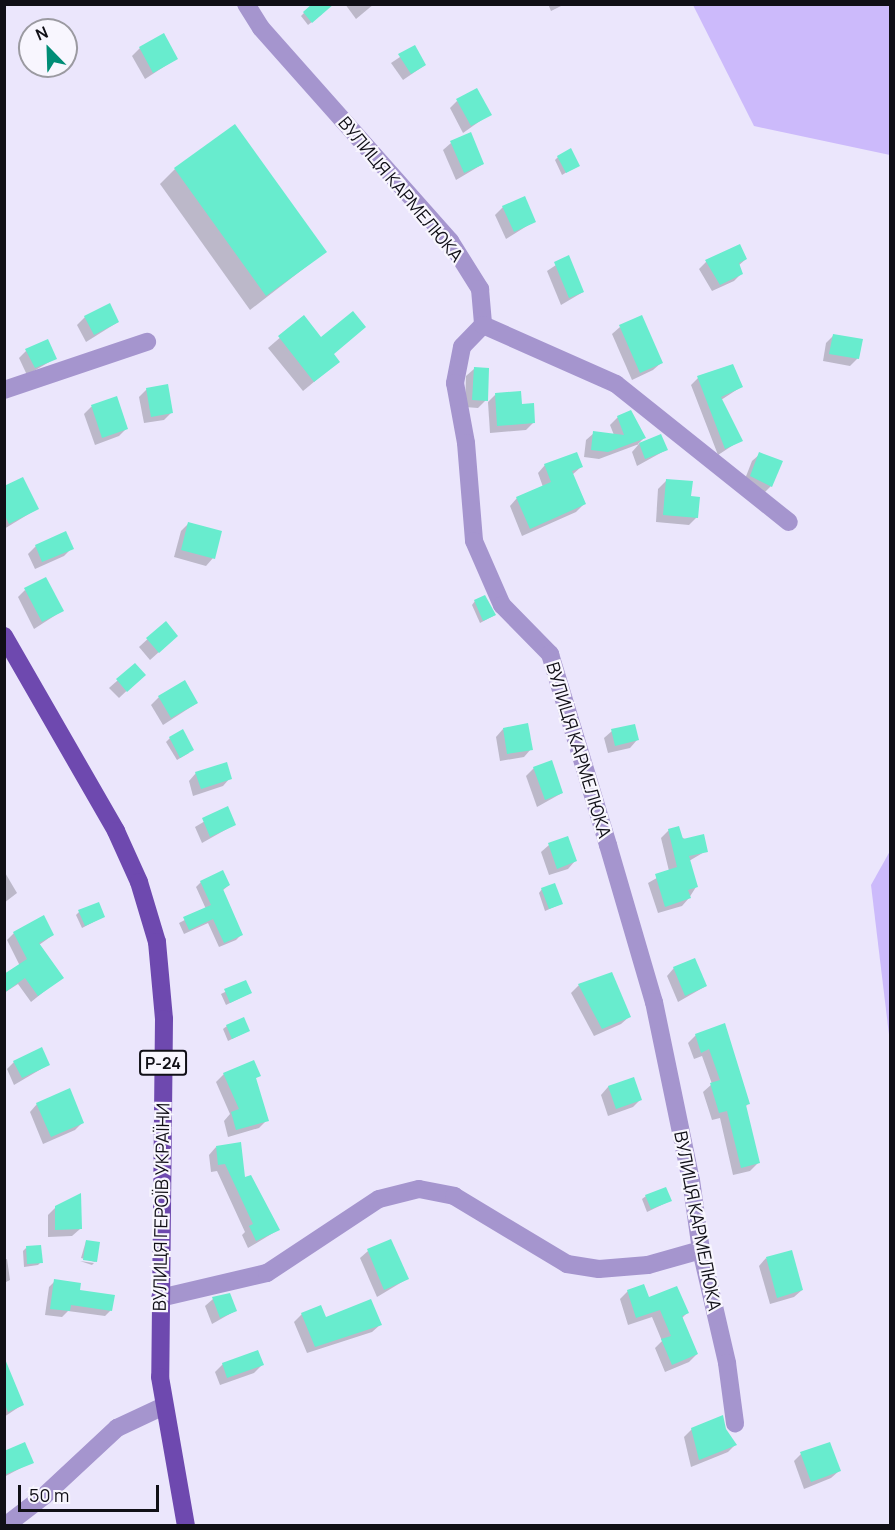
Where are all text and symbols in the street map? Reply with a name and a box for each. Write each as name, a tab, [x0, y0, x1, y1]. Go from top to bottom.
north arrow	[18, 18, 78, 78]
text: N	[32, 21, 51, 46]
street label: ВУЛИЦЯ КАРМЕЛЮКА	[334, 112, 468, 266]
street label: ВУЛИЦЯ КАРМЕЛЮКА	[542, 659, 616, 841]
road number: Р-24	[139, 1050, 187, 1076]
street label: ВУЛИЦЯ ГЕРОЇВ УКРАЇНИ	[148, 1103, 174, 1311]
street label: ВУЛИЦЯ КАРМЕЛЮКА	[670, 1129, 726, 1313]
scale bar	[21, 1473, 162, 1511]
text: 50 m	[29, 1483, 69, 1507]

